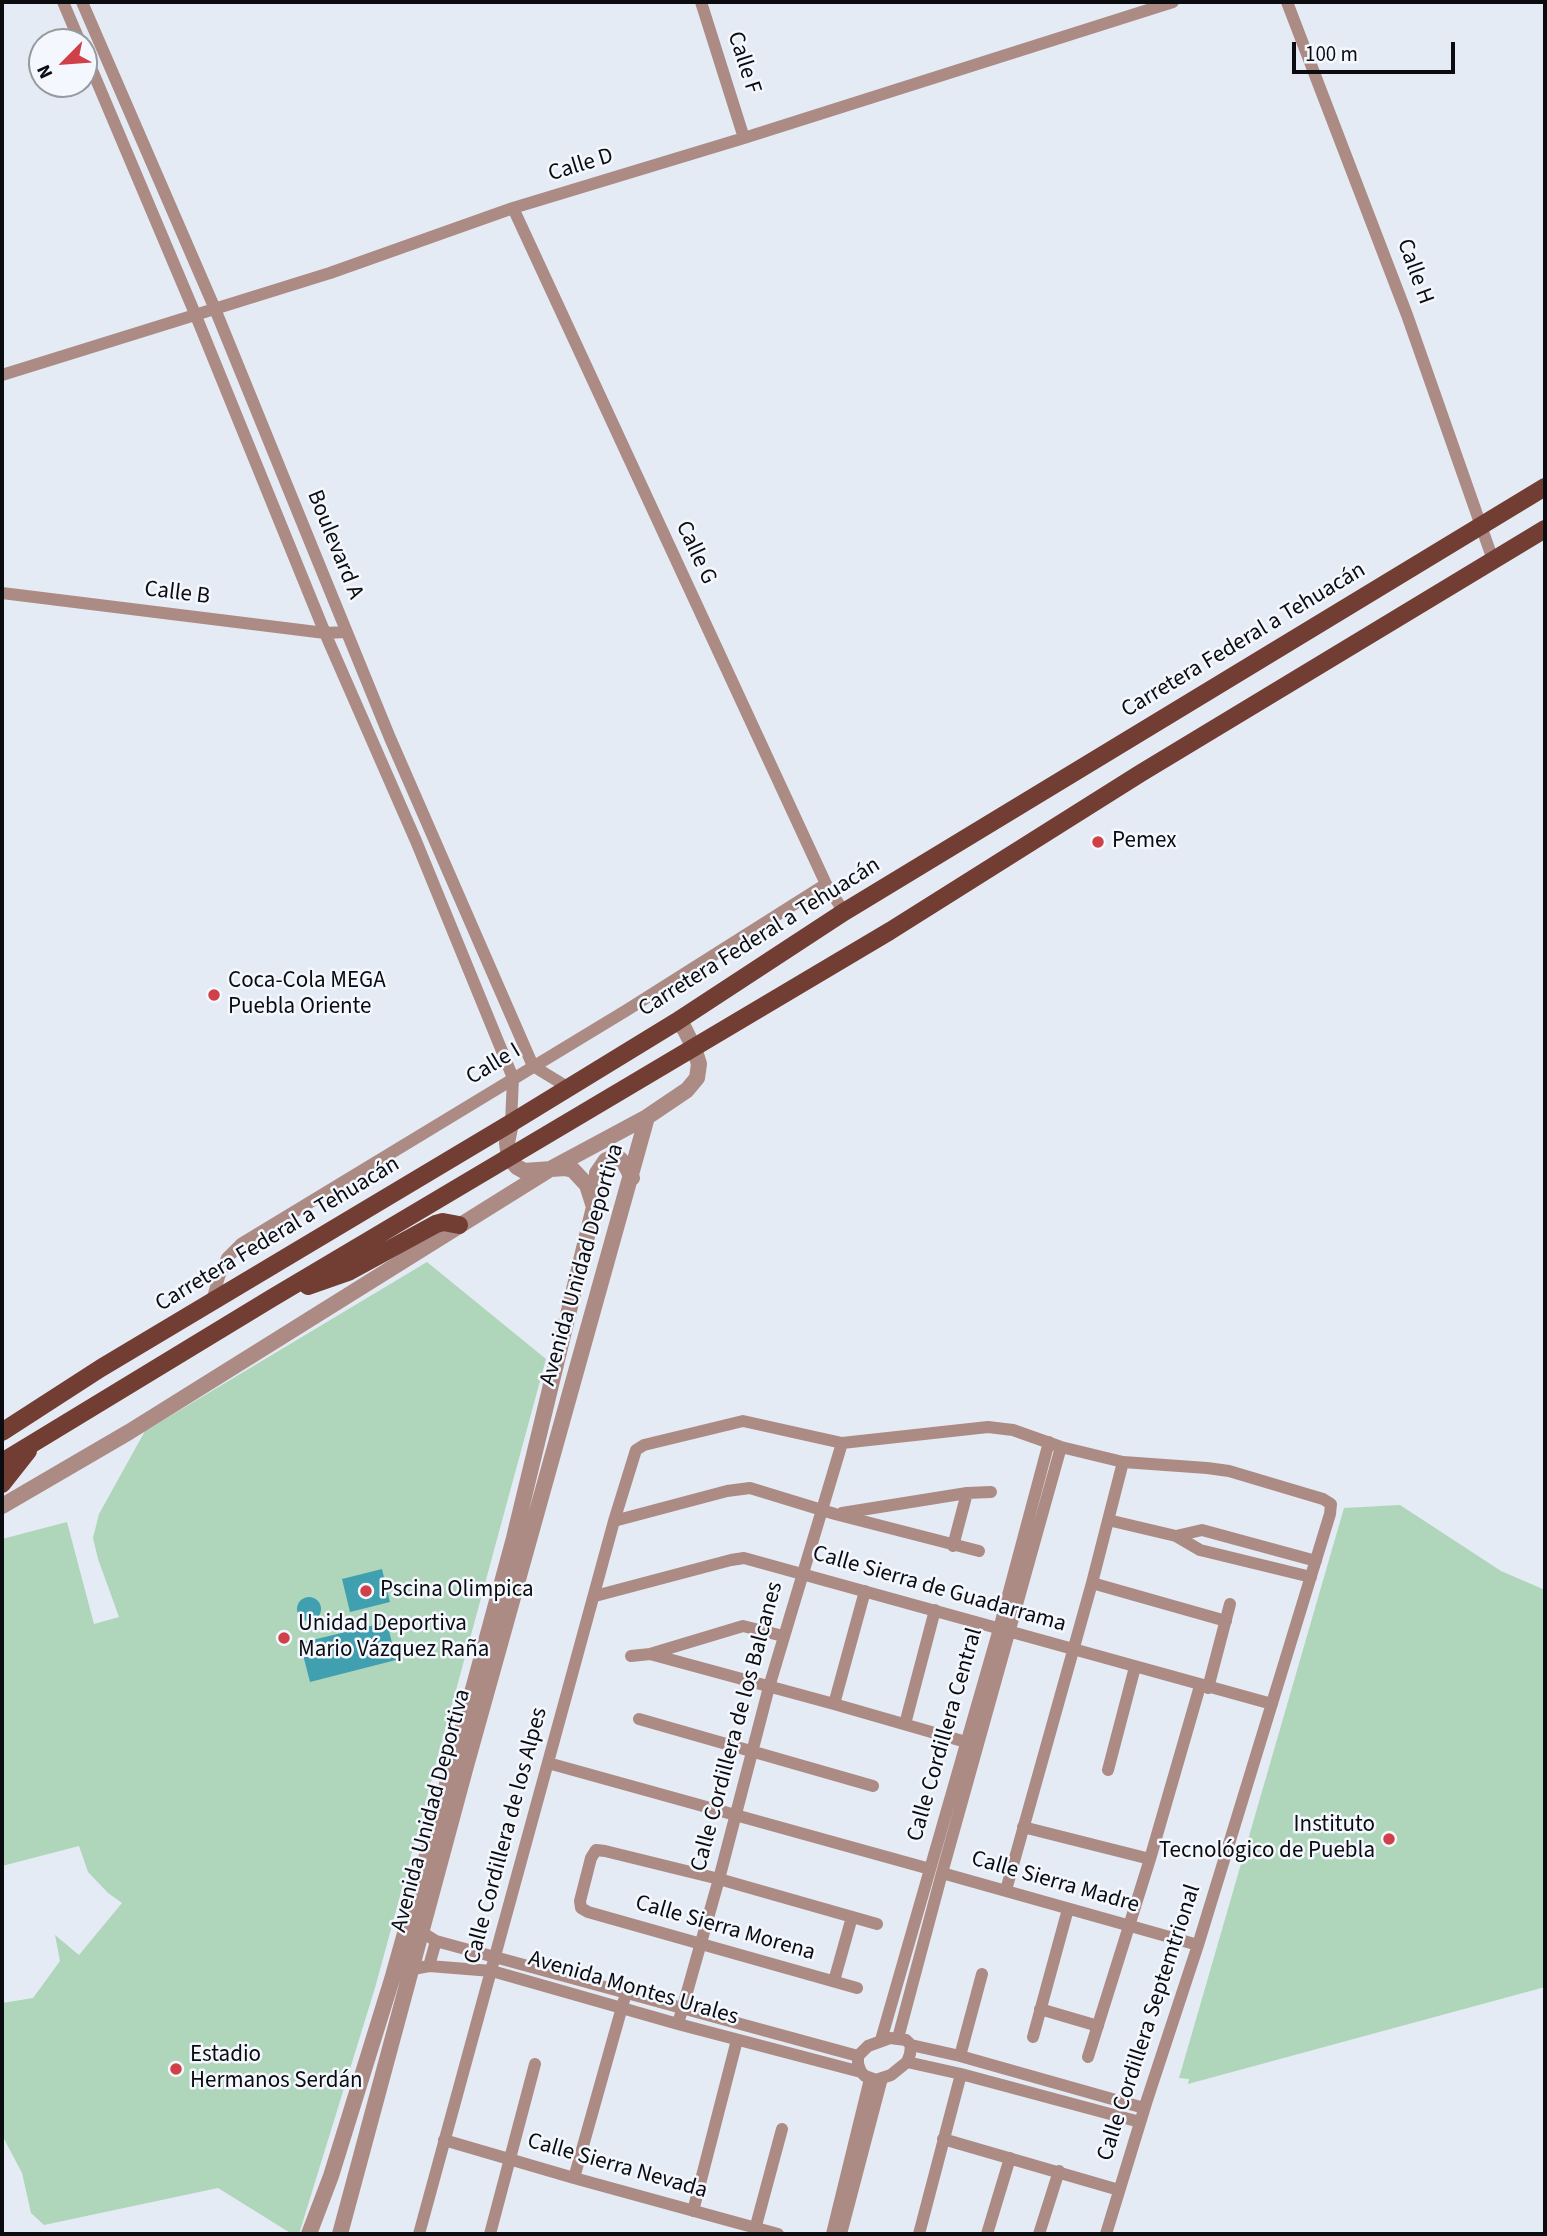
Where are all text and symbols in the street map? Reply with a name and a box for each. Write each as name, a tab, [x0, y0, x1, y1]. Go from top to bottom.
north arrow	[28, 28, 98, 98]
street label: Calle F	[720, 28, 766, 98]
scale bar	[1295, 28, 1458, 72]
text: 100 m	[1305, 39, 1358, 69]
text: N	[30, 60, 60, 83]
street label: Calle D	[545, 143, 617, 189]
street label: Calle H	[1389, 236, 1439, 308]
street label: Boulevard A	[300, 486, 368, 604]
street label: Calle G	[668, 517, 722, 589]
street label: Carretera Federal a Tehuacán	[1117, 557, 1371, 725]
street label: Calle B	[143, 576, 211, 612]
place label: Pemex	[1112, 828, 1176, 856]
marker: Pemex	[1090, 834, 1106, 850]
street label: Carretera Federal a Tehuacán	[634, 852, 886, 1024]
place label: Coca-Cola MEGA Puebla Oriente	[228, 968, 386, 1022]
marker: Coca-Cola MEGA Puebla Oriente	[206, 987, 222, 1003]
street label: Calle I	[462, 1038, 526, 1092]
street label: Avenida Unidad Deportiva	[535, 1141, 631, 1389]
street label: Carretera Federal a Tehuacán	[151, 1151, 405, 1319]
street label: Calle Sierra de Guadarrama	[809, 1541, 1069, 1639]
place label: Pscina Olimpica	[380, 1577, 533, 1605]
street label: Calle Cordillera de los Balcanes	[686, 1579, 790, 1875]
marker: Pscina Olimpica	[358, 1583, 374, 1599]
place label: Unidad Deportiva Mario Vázquez Raña	[298, 1611, 489, 1665]
street label: Calle Cordillera Central	[902, 1625, 990, 1845]
marker: Unidad Deportiva Mario Vázquez Raña	[276, 1630, 292, 1646]
street label: Avenida Unidad Deportiva	[386, 1686, 478, 1936]
street label: Calle Cordillera de los Alpes	[459, 1705, 555, 1967]
place label: Instituto Tecnológico de Puebla	[1159, 1812, 1375, 1866]
marker: Instituto Tecnológico de Puebla	[1381, 1831, 1397, 1847]
street label: Calle Sierra Madre	[968, 1846, 1142, 1920]
street label: Calle Cordillera Septemtrional	[1092, 1881, 1208, 2165]
street label: Calle Sierra Morena	[632, 1890, 818, 1968]
street label: Avenida Montes Urales	[525, 1946, 741, 2032]
place label: Estadio Hermanos Serdán	[190, 2042, 363, 2096]
marker: Estadio Hermanos Serdán	[168, 2061, 184, 2077]
street label: Calle Sierra Nevada	[524, 2128, 710, 2206]

